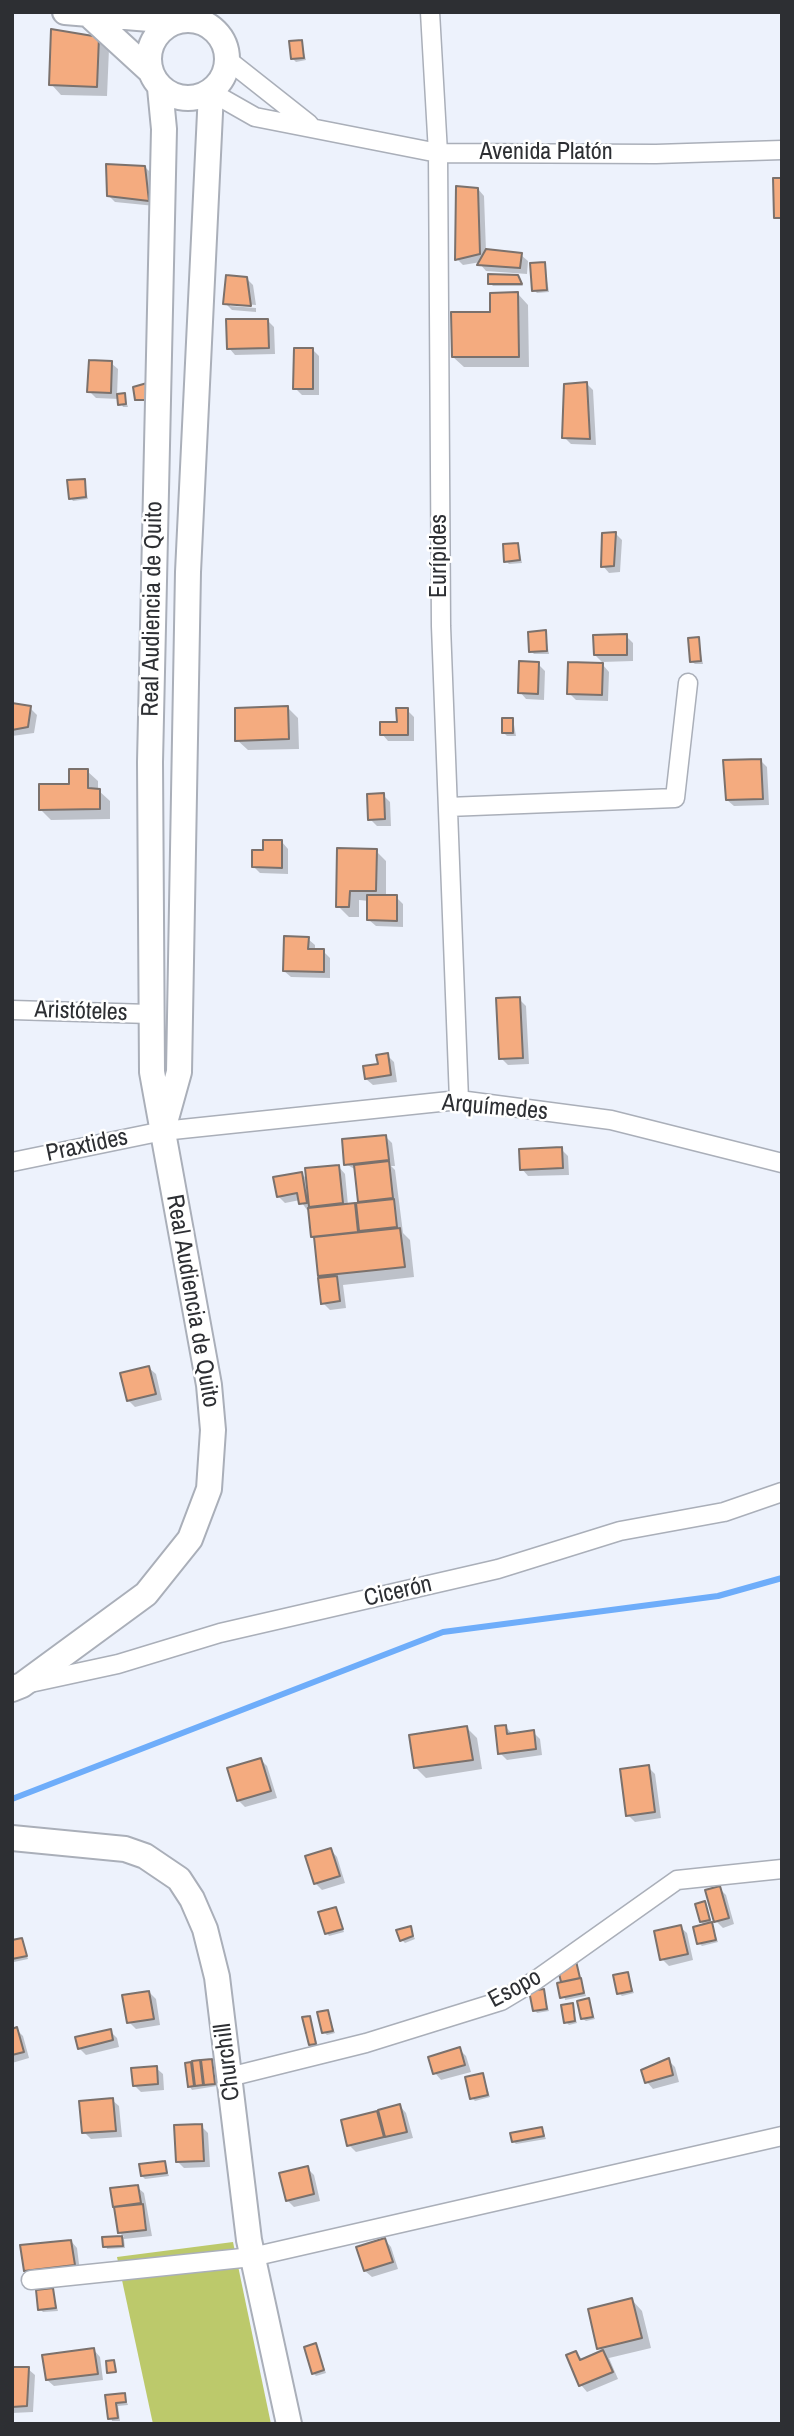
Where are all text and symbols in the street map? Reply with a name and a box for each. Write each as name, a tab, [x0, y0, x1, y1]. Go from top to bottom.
street label: Avenida Platón	[479, 139, 613, 167]
street label: Real Audiencia de Quito	[137, 501, 169, 717]
street label: Eurípides	[426, 514, 454, 598]
street label: Aristóteles	[34, 996, 128, 1028]
street label: Arquímedes	[441, 1089, 549, 1127]
street label: Praxtides	[43, 1123, 131, 1169]
street label: Real Audiencia de Quito	[159, 1192, 225, 1410]
street label: Cicerón	[361, 1570, 435, 1614]
street label: Esopo	[484, 1963, 546, 2015]
street label: Churchill	[209, 2022, 247, 2102]

